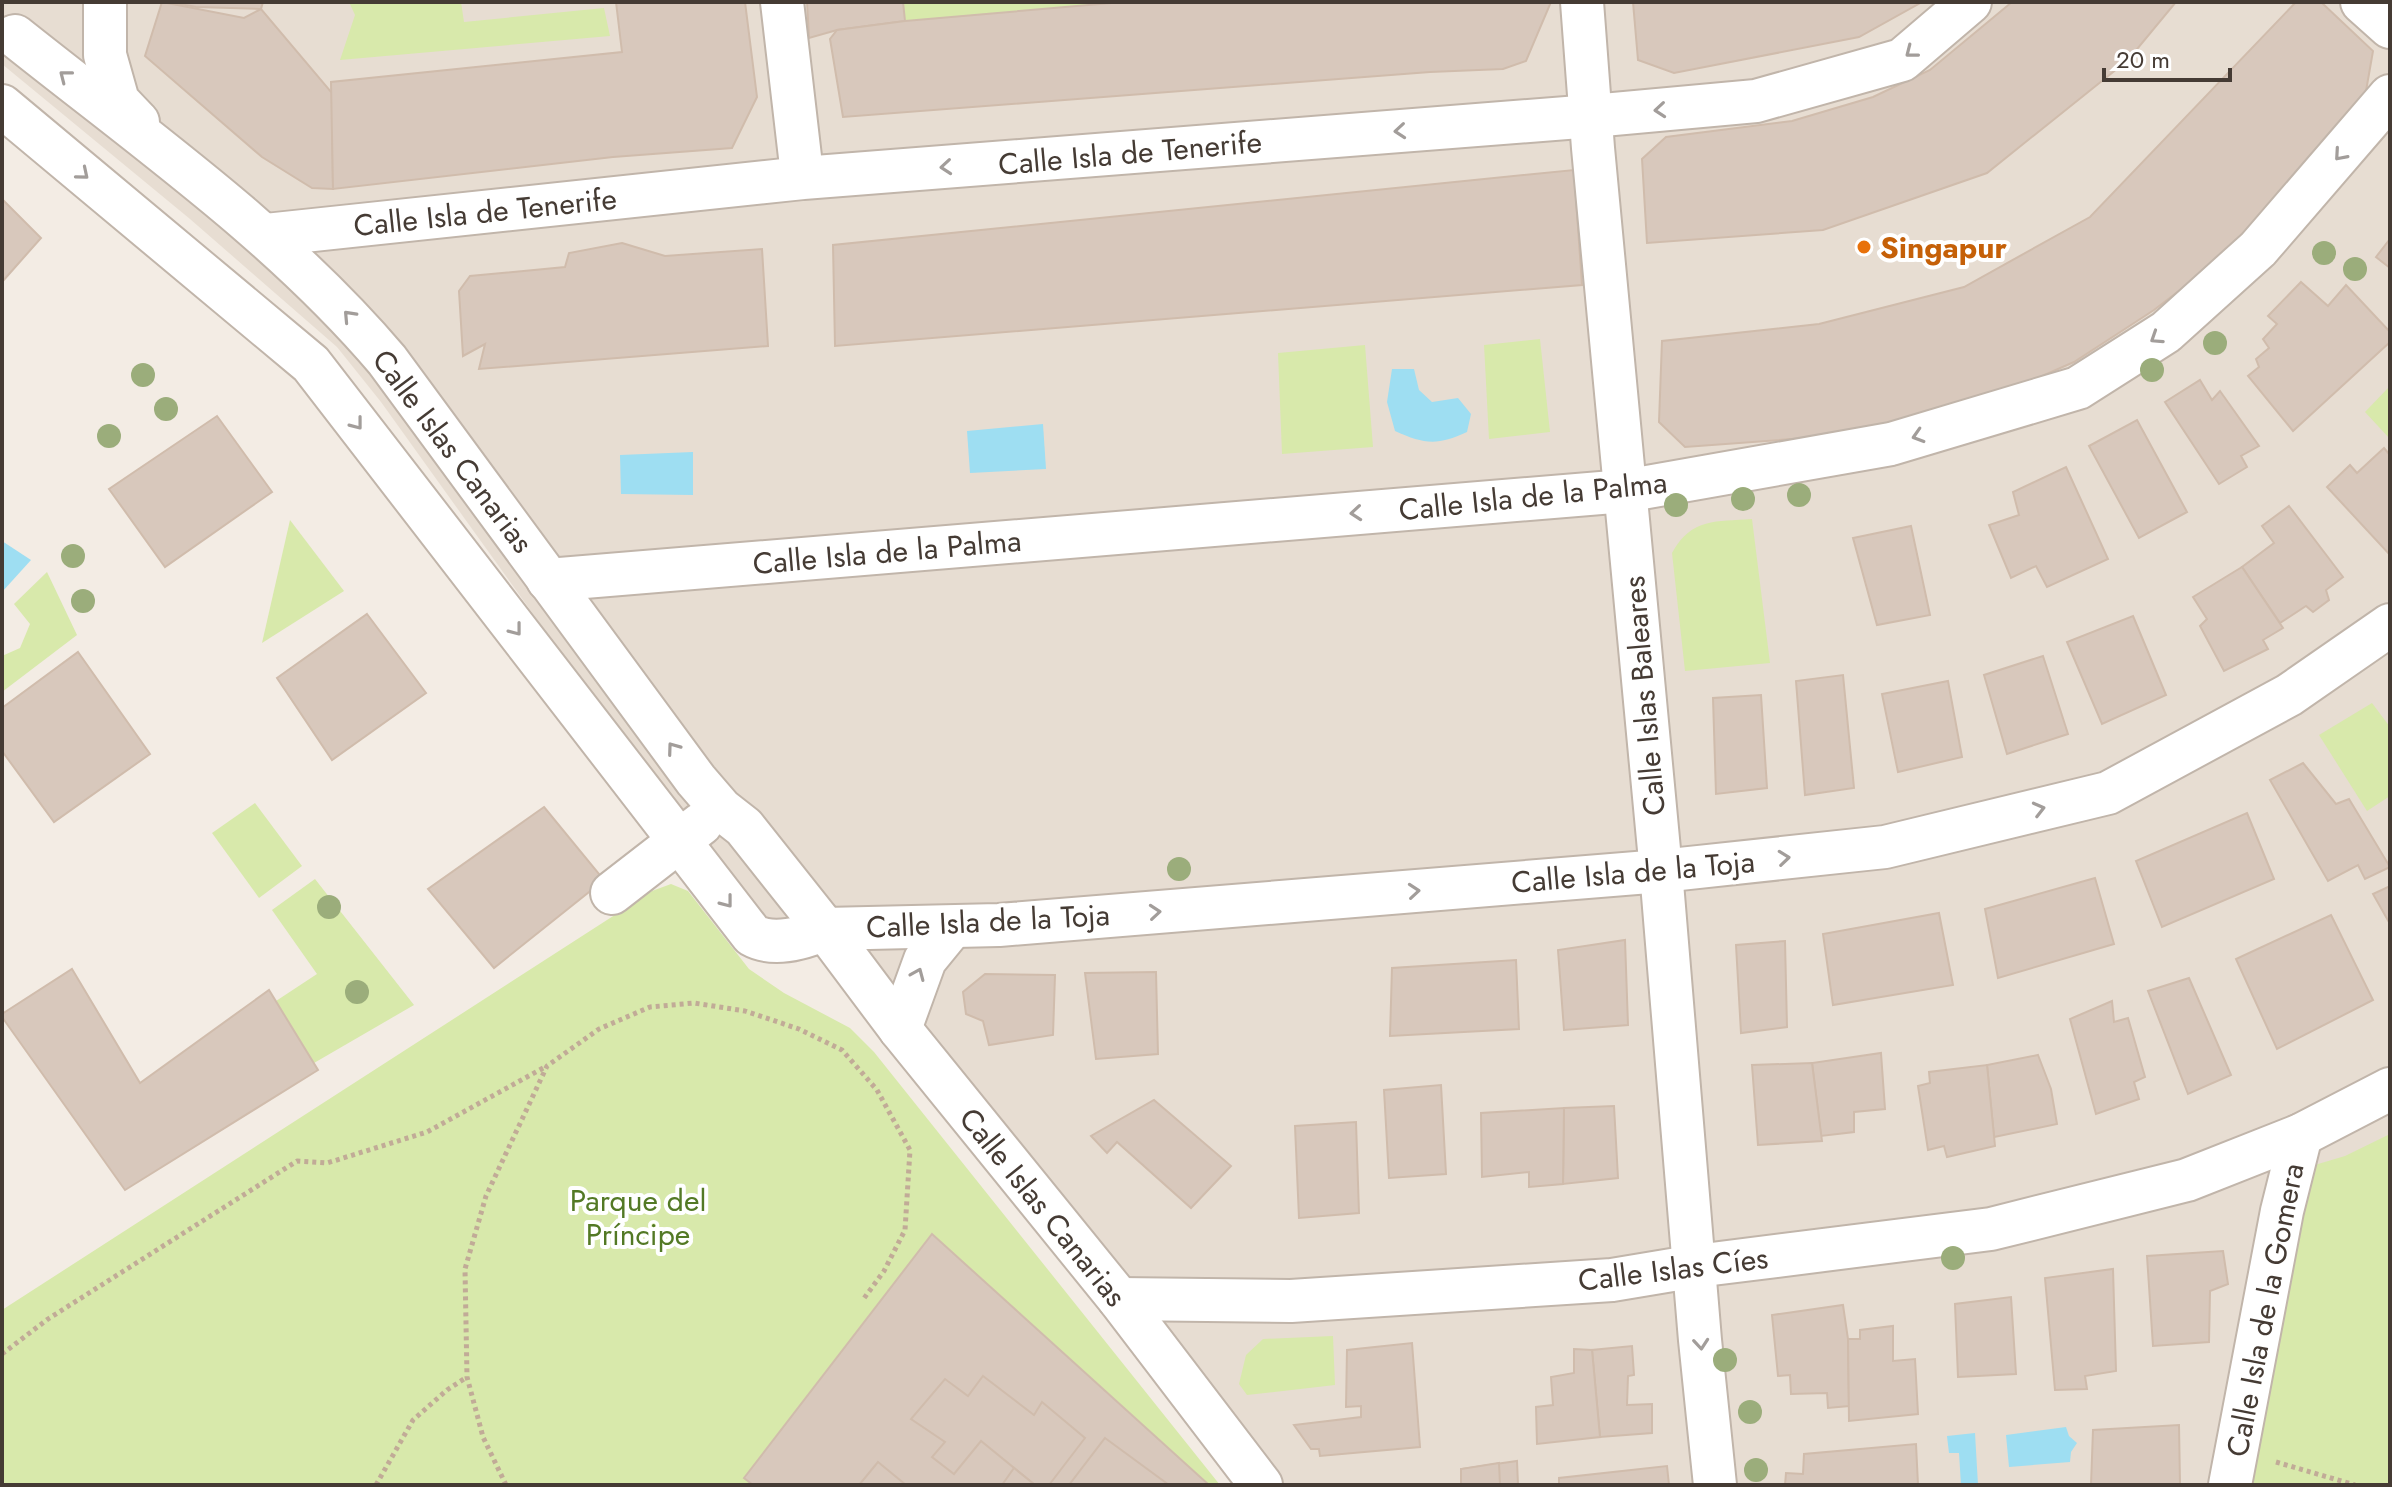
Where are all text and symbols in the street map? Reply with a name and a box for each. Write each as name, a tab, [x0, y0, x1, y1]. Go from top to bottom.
scale bar	[2104, 32, 2230, 82]
one-way arrow	[1905, 42, 1920, 57]
text: 20 m	[2116, 42, 2170, 77]
one-way arrow	[60, 71, 74, 86]
one-way arrow	[1653, 101, 1666, 118]
street label: Calle Isla de Tenerife	[996, 120, 1264, 186]
one-way arrow	[1393, 122, 1406, 139]
one-way arrow	[2335, 146, 2349, 161]
one-way arrow	[939, 158, 952, 175]
one-way arrow	[74, 164, 89, 179]
street label: Calle Isla de Tenerife	[351, 177, 619, 247]
place label: Singapur	[1880, 226, 2008, 269]
marker: Singapur	[1855, 238, 1873, 256]
one-way arrow	[344, 311, 359, 325]
one-way arrow	[2150, 329, 2165, 344]
street label: Calle Islas Canarias	[362, 340, 544, 562]
one-way arrow	[348, 415, 362, 430]
one-way arrow	[1911, 427, 1925, 443]
street label: Calle Isla de la Palma	[1397, 461, 1669, 531]
one-way arrow	[1349, 504, 1362, 521]
street label: Calle Isla de la Palma	[751, 519, 1023, 585]
street label: Calle Islas Baleares	[1612, 574, 1676, 818]
one-way arrow	[507, 621, 521, 636]
one-way arrow	[668, 742, 682, 757]
one-way arrow	[2032, 802, 2045, 819]
street label: Calle Isla de la Toja	[1510, 840, 1756, 904]
one-way arrow	[1778, 849, 1791, 866]
one-way arrow	[1408, 883, 1421, 900]
one-way arrow	[717, 893, 731, 908]
street label: Calle Isla de la Toja	[865, 893, 1111, 949]
one-way arrow	[1149, 904, 1162, 921]
one-way arrow	[909, 968, 925, 982]
street label: Calle Islas Canarias	[949, 1098, 1137, 1316]
street label: Calle Isla de la Gomera	[2215, 1160, 2315, 1460]
park label: Parque del Príncipe	[570, 1179, 706, 1256]
street label: Calle Islas Cíes	[1576, 1236, 1770, 1302]
one-way arrow	[1692, 1338, 1709, 1351]

